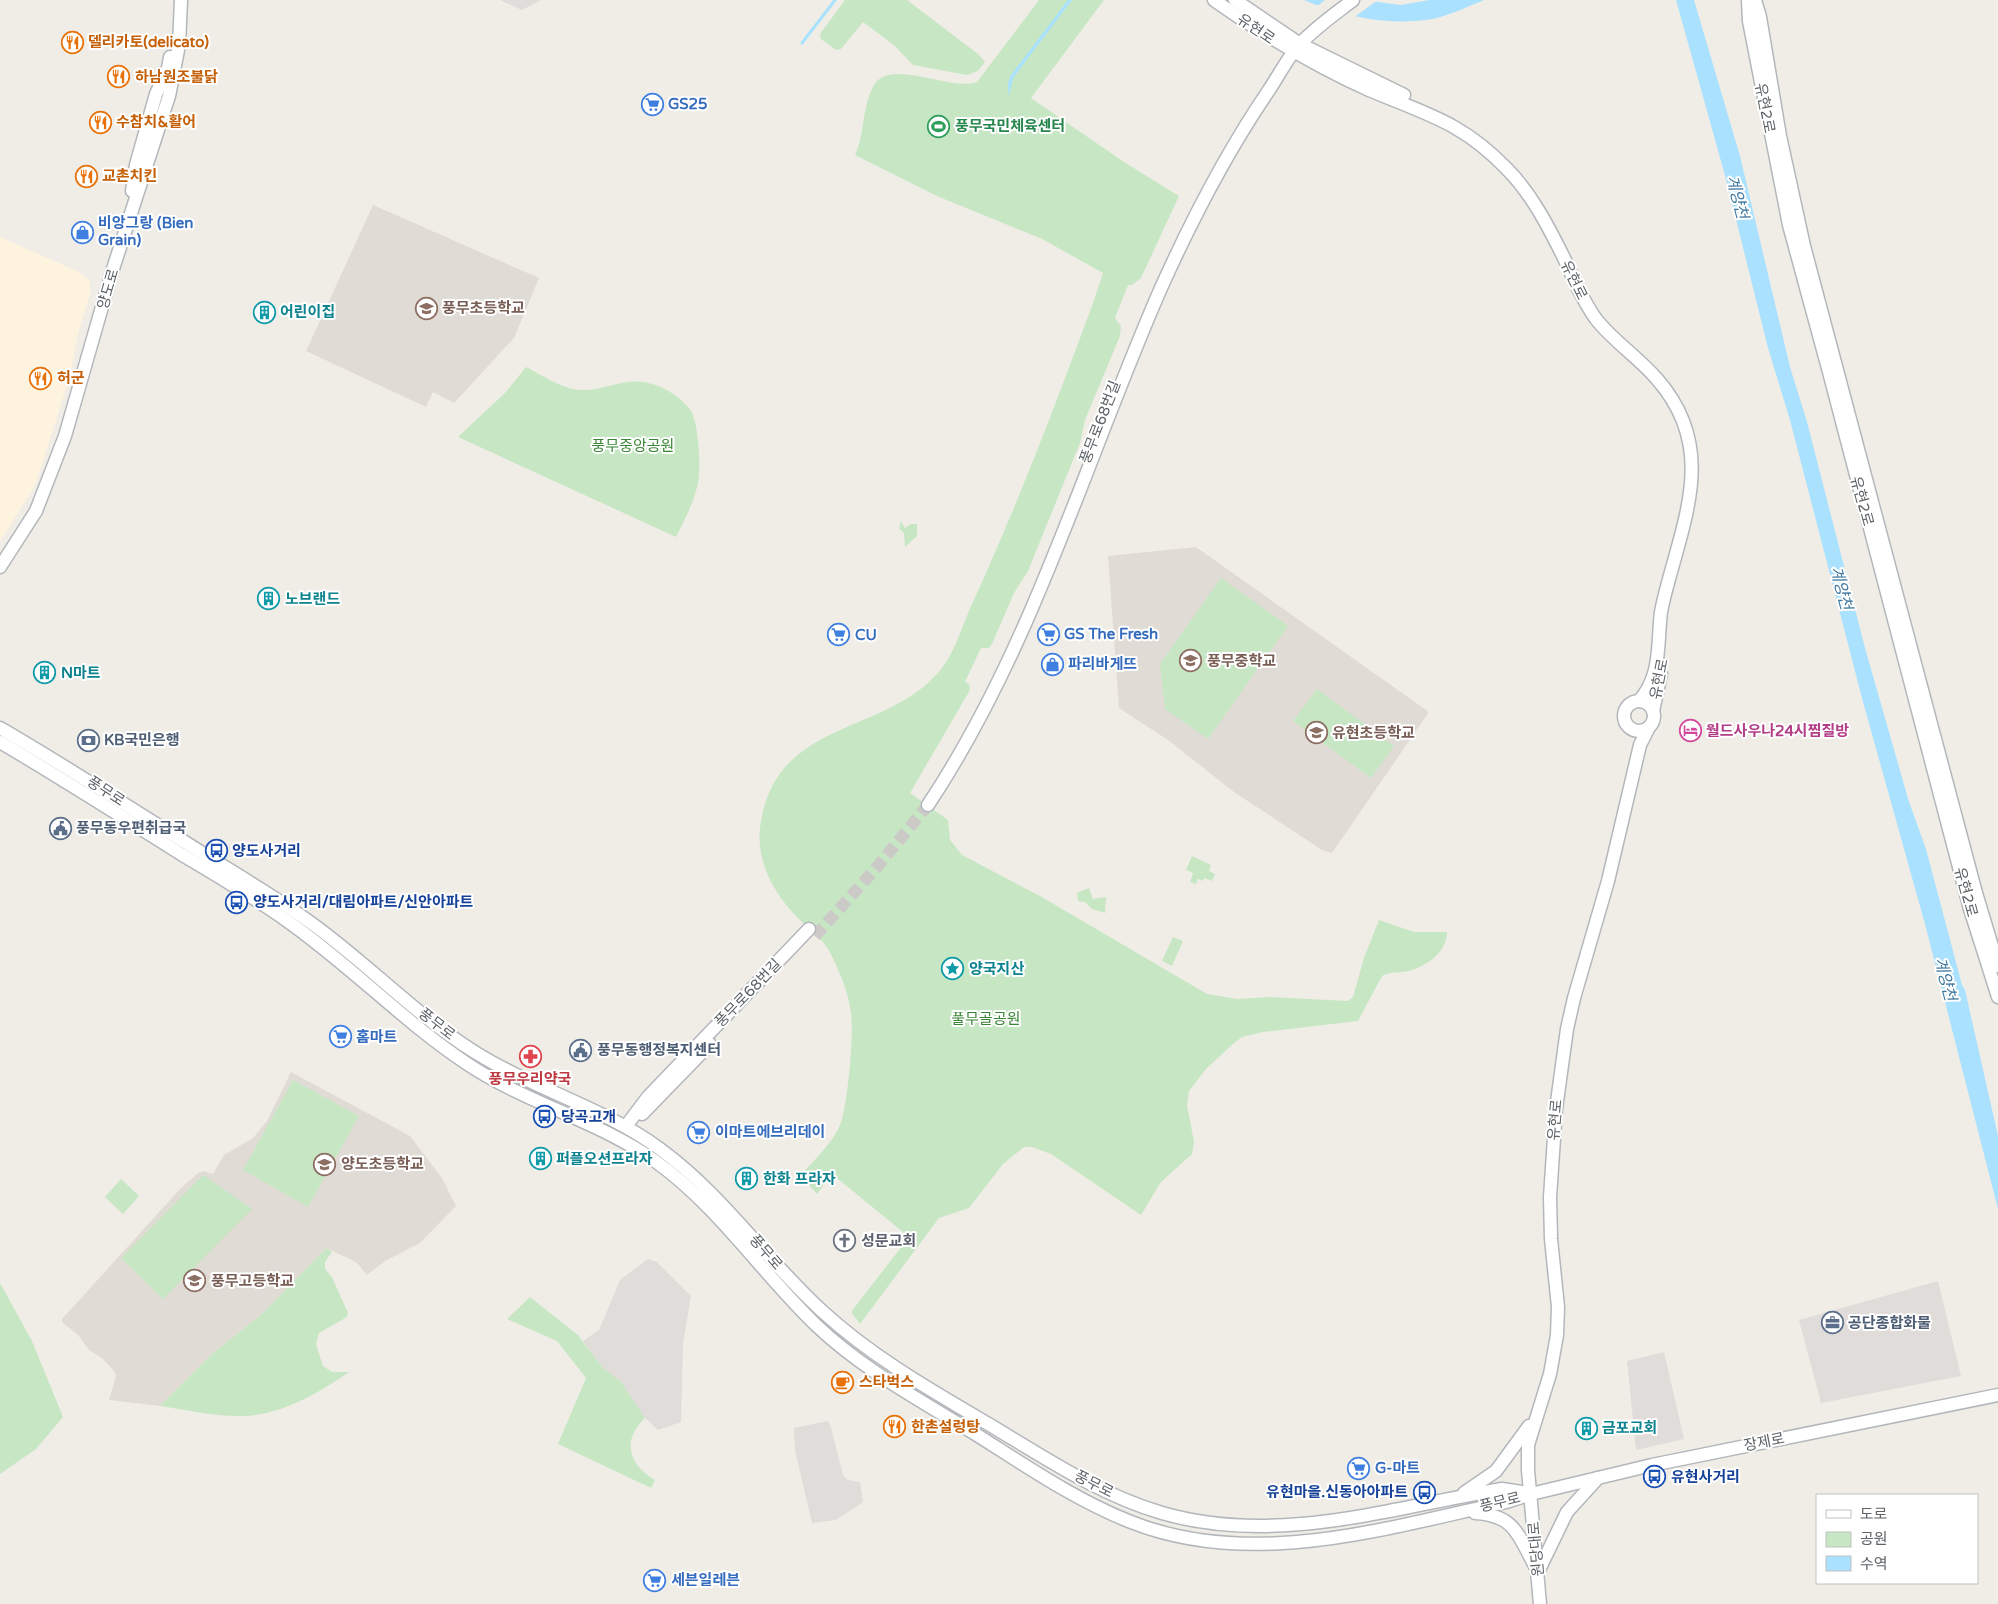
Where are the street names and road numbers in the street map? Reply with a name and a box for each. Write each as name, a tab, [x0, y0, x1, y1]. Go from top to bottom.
street label: 유현로	[1234, 10, 1278, 48]
street label: 유현2로	[1751, 81, 1779, 135]
street label: 유현로	[1557, 257, 1591, 303]
street label: 양도로	[94, 267, 122, 311]
street label: 풍무로68번길	[1076, 378, 1124, 466]
street label: 유현2로	[1847, 474, 1877, 528]
street label: 유현로	[1646, 657, 1672, 701]
street label: 풍무로	[84, 772, 128, 810]
street label: 유현2로	[1951, 865, 1981, 919]
street label: 풍무로68번길	[711, 955, 785, 1031]
street label: 풍무로	[415, 1004, 459, 1044]
street label: 유현로	[1544, 1099, 1566, 1141]
street label: 풍무로	[746, 1230, 786, 1274]
street label: 장제로	[1742, 1429, 1786, 1455]
street label: 풍무로	[1071, 1467, 1117, 1501]
street label: 풍무로	[1478, 1488, 1522, 1516]
street label: 원당대로	[1525, 1521, 1547, 1577]

